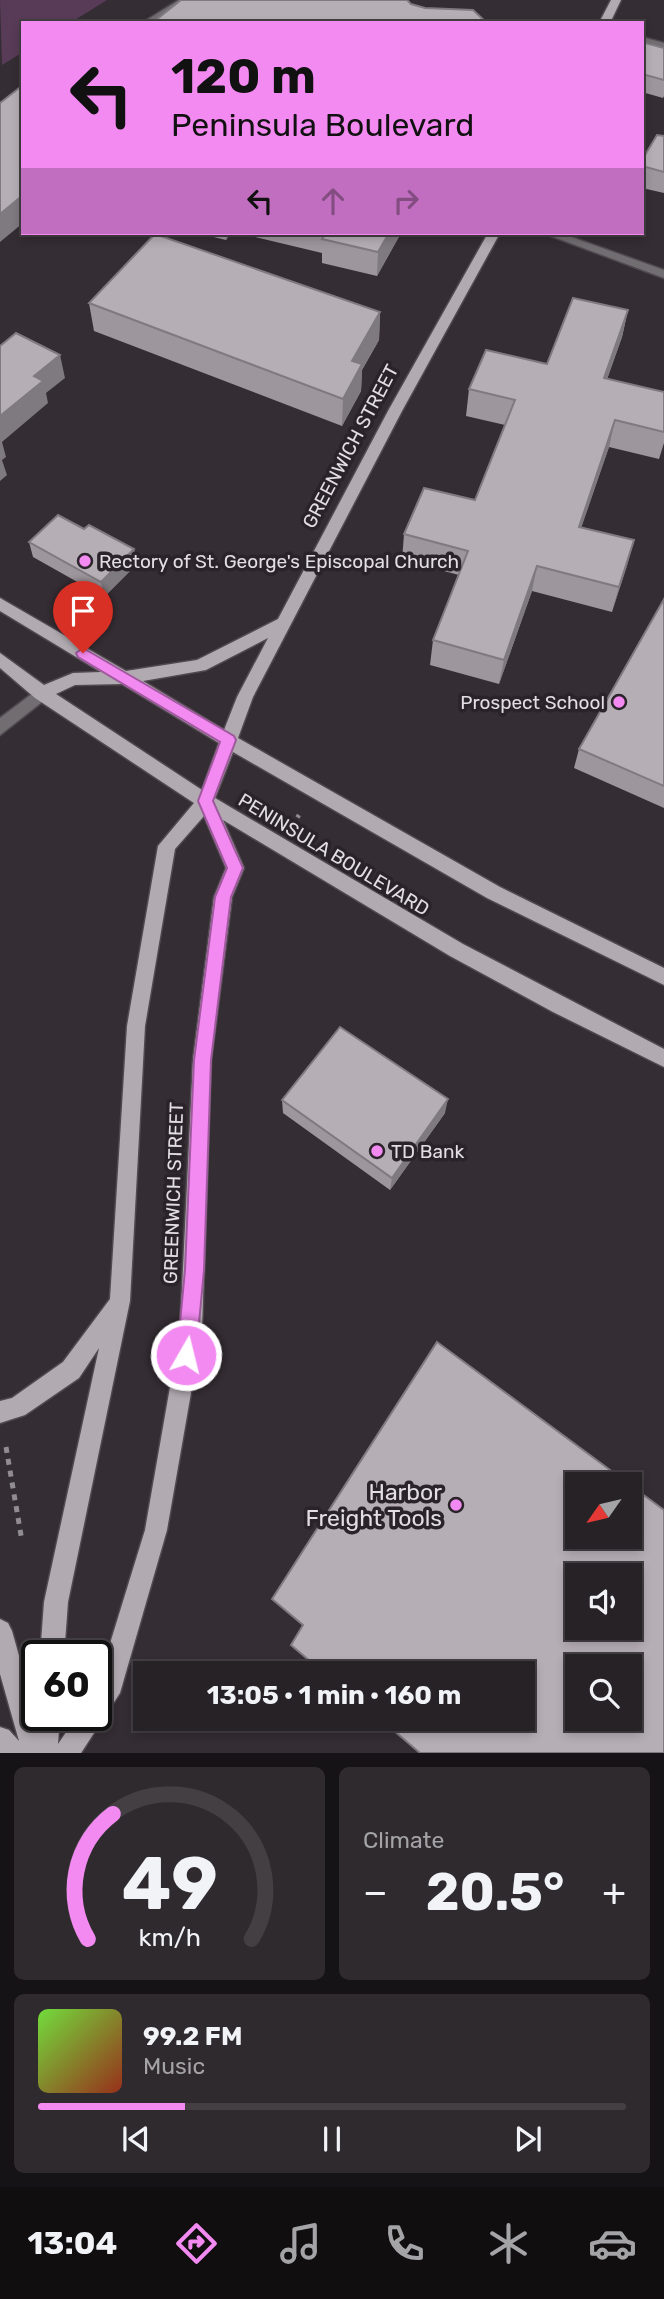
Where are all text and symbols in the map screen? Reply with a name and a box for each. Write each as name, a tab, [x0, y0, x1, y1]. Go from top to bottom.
text: 120 m	[171, 47, 316, 105]
icon: left	[56, 49, 147, 140]
text: Peninsula Boulevard	[171, 106, 474, 144]
icon: left	[241, 182, 279, 220]
icon: ahead	[314, 182, 352, 220]
icon: right	[387, 182, 425, 220]
street label: GREENWICH STREET	[298, 360, 403, 532]
place label: Rectory of St. George's Episcopal Church	[99, 550, 459, 573]
marker: Rectory of St. George's Episcopal Church	[77, 553, 93, 569]
pin	[53, 581, 113, 653]
icon: arrive	[64, 592, 102, 630]
place label: Prospect School	[460, 691, 605, 714]
marker: Prospect School	[611, 694, 627, 710]
street label: PENINSULA BOULEVARD	[234, 788, 433, 921]
street label: GREENWICH STREET	[159, 1102, 188, 1284]
place label: TD Bank	[391, 1140, 464, 1163]
marker: TD Bank	[369, 1143, 385, 1159]
position arrow	[149, 1318, 223, 1392]
north arrow	[565, 1472, 642, 1549]
map controls	[565, 1472, 642, 1731]
place label: Harbor Freight Tools	[305, 1478, 442, 1532]
marker: Harbor Freight Tools	[448, 1497, 464, 1513]
button: sound	[565, 1563, 642, 1640]
speed limit sign: 60	[21, 1640, 112, 1731]
button: search	[565, 1654, 642, 1731]
text: 13:05 · 1 min · 160 m	[207, 1680, 461, 1711]
text: Climate	[363, 1826, 444, 1854]
text: 49	[121, 1842, 218, 1928]
text: 20.5°	[426, 1861, 564, 1923]
text: −	[363, 1869, 388, 1915]
text: +	[602, 1869, 626, 1915]
text: km/h	[138, 1923, 201, 1952]
text: 99.2 FM	[143, 2021, 242, 2052]
text: Music	[143, 2052, 205, 2080]
icon: previous	[117, 2120, 155, 2158]
icon: pause	[313, 2120, 351, 2158]
icon: next	[509, 2120, 547, 2158]
icon: directions	[172, 2219, 221, 2268]
icon: music	[276, 2219, 325, 2268]
icon: phone	[380, 2219, 429, 2268]
icon: climate	[484, 2219, 533, 2268]
icon: car	[588, 2219, 637, 2268]
text: 13:04	[27, 2224, 117, 2262]

